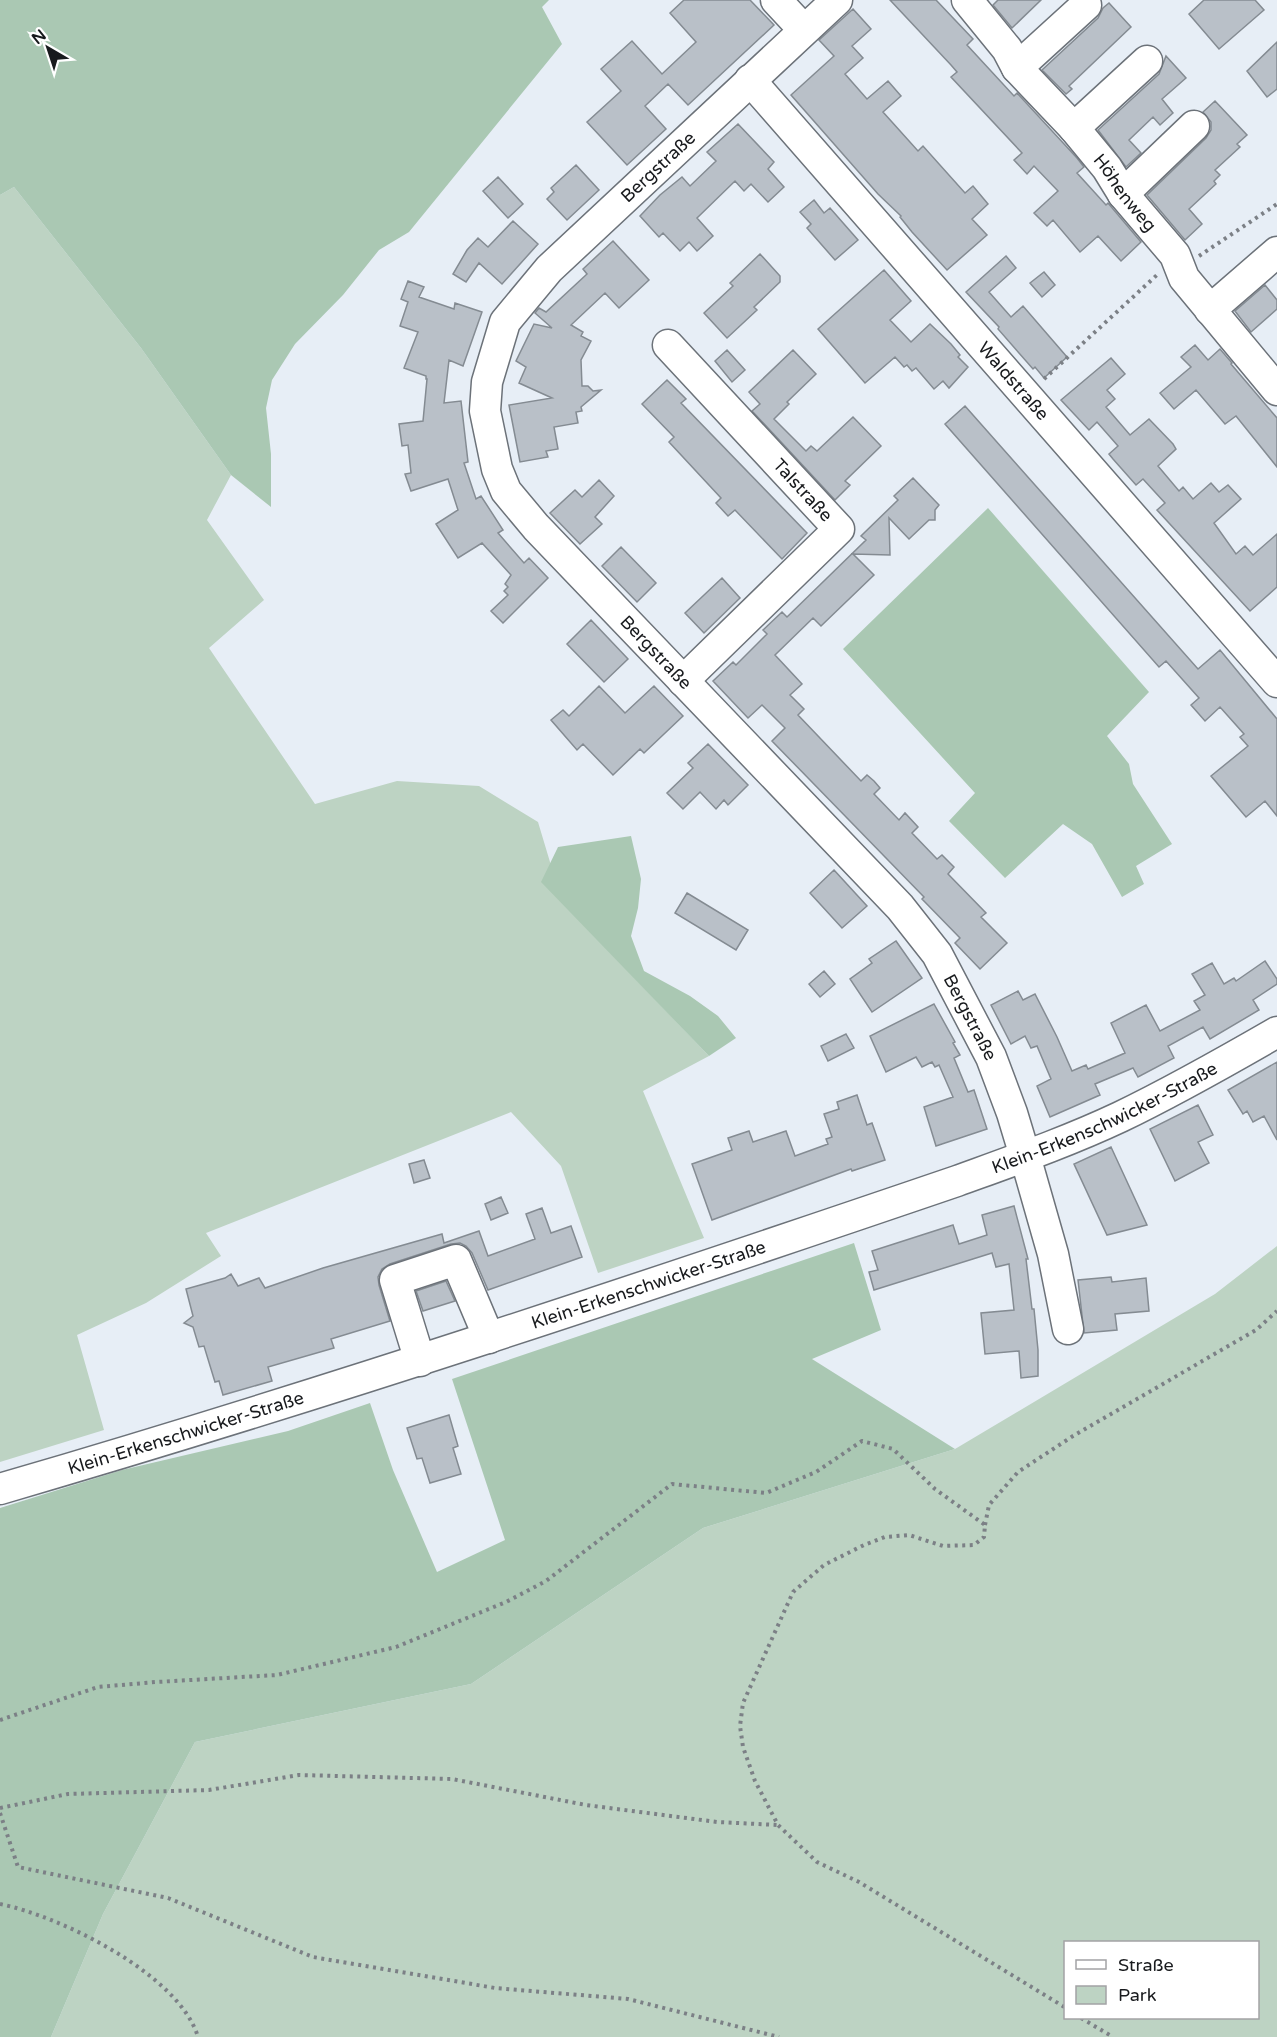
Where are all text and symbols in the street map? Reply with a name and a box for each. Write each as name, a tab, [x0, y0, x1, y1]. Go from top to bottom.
north arrow	[18, 18, 78, 78]
text: N	[28, 25, 50, 49]
street label: Bergstraße	[616, 127, 700, 207]
street label: Höhenweg	[1089, 149, 1161, 236]
street label: Waldstraße	[973, 337, 1054, 425]
street label: Talstraße	[768, 454, 837, 526]
street label: Bergstraße	[615, 611, 697, 694]
street label: Bergstraße	[939, 970, 1002, 1064]
street label: Klein-Erkenschwicker-Straße	[989, 1057, 1221, 1178]
street label: Klein-Erkenschwicker-Straße	[529, 1236, 769, 1334]
street label: Klein-Erkenschwicker-Straße	[65, 1386, 306, 1479]
legend	[1064, 1941, 1259, 2019]
text: Straße	[1118, 1954, 1174, 1976]
text: Park	[1118, 1984, 1157, 2006]

